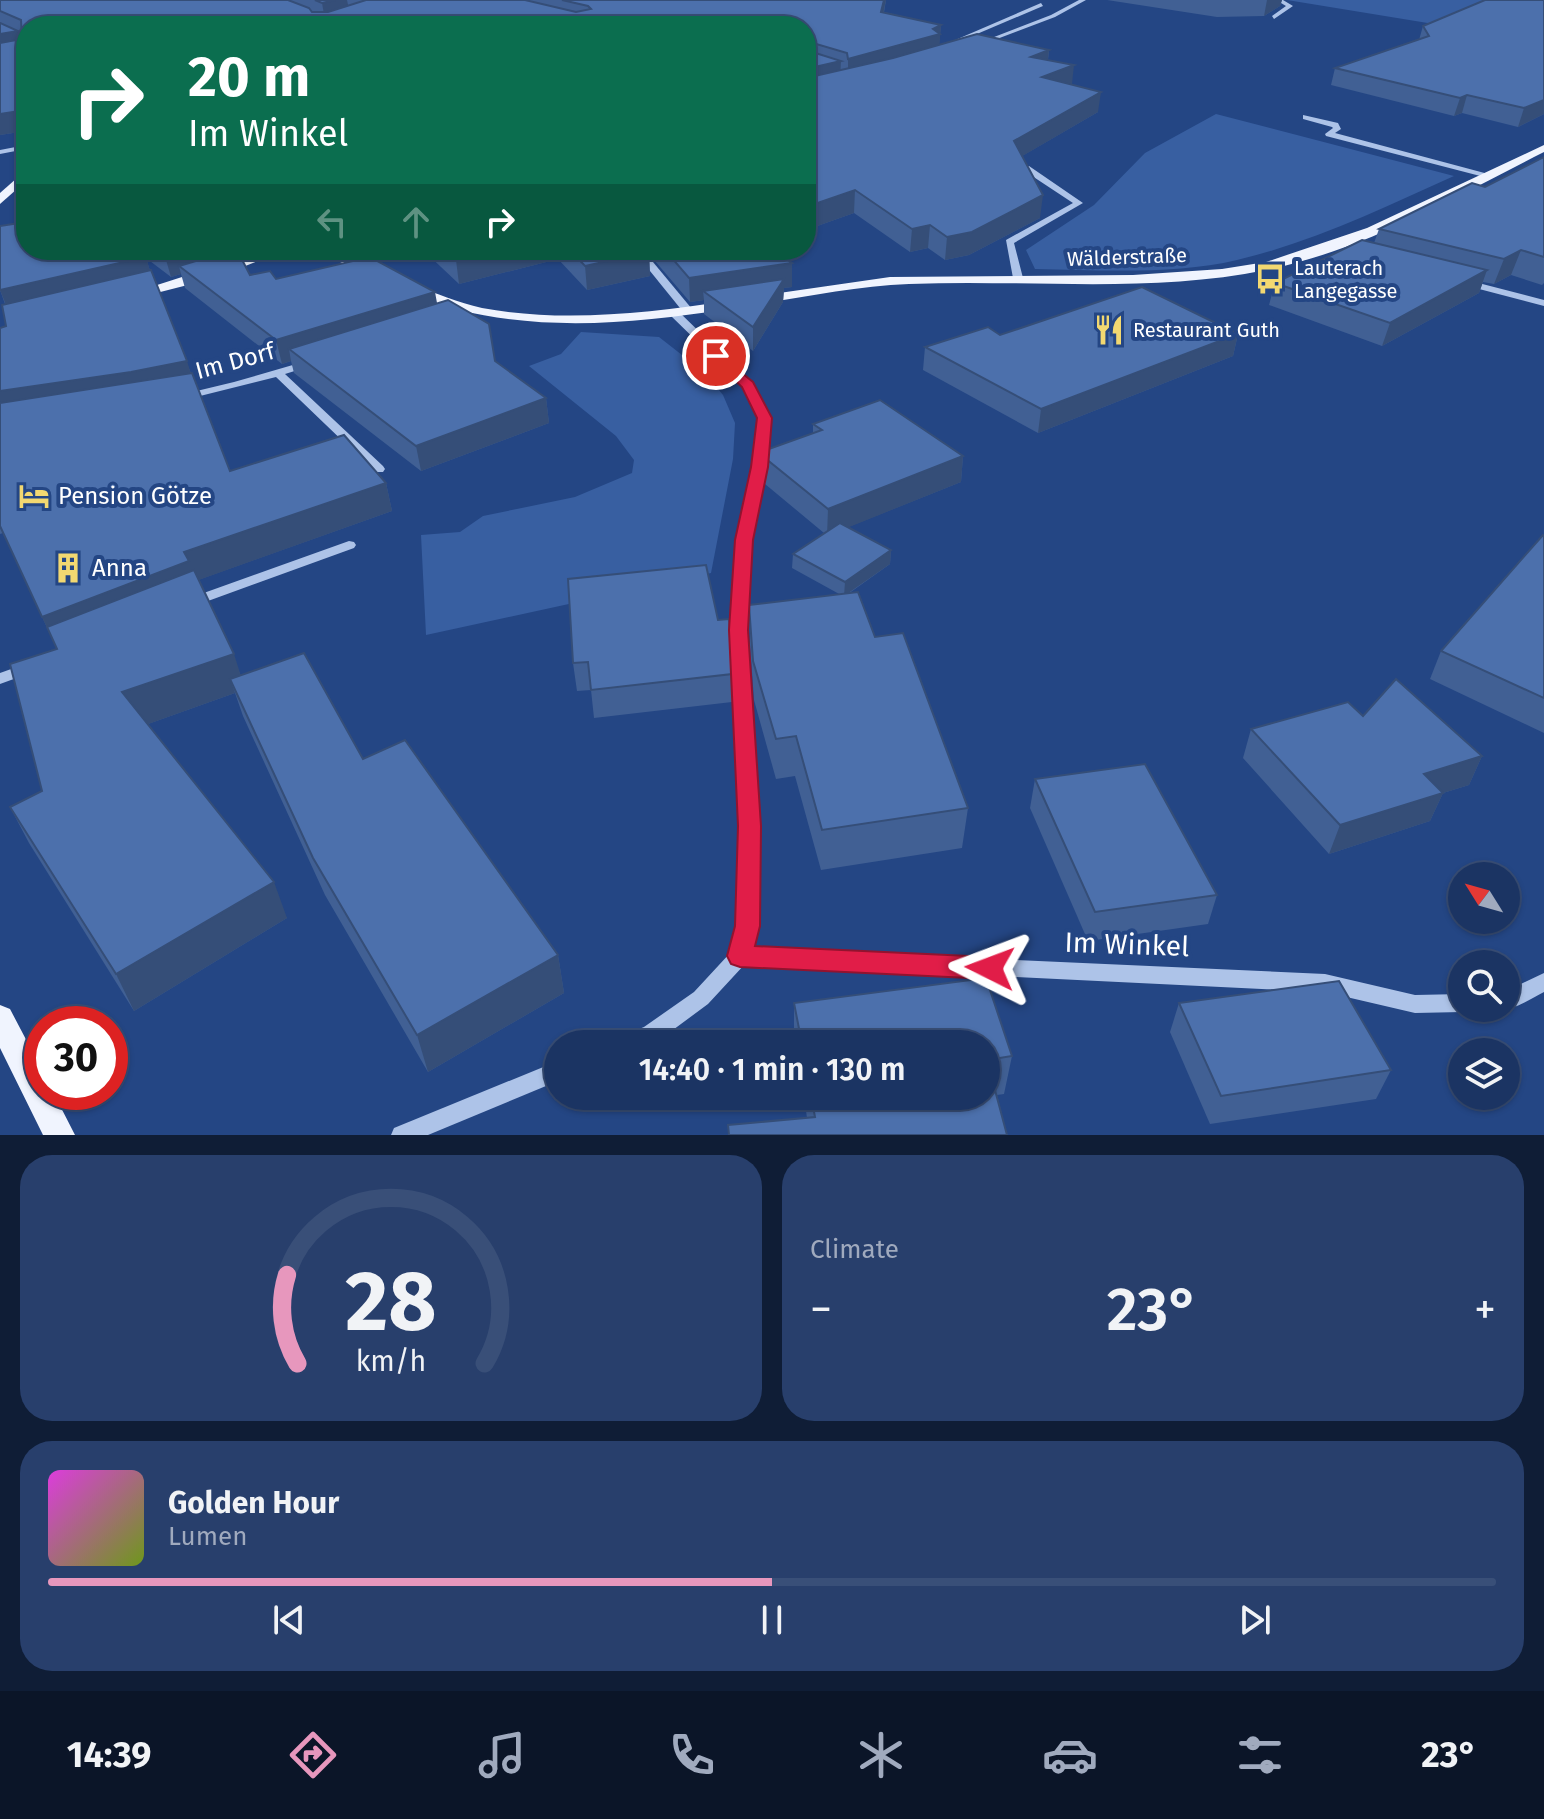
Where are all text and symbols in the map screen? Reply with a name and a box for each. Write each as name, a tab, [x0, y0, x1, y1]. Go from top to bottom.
text: 20 m	[188, 44, 310, 111]
icon: right	[56, 48, 160, 152]
text: Im Winkel	[188, 112, 348, 156]
icon: left	[310, 200, 354, 244]
icon: ahead	[394, 200, 438, 244]
icon: right	[478, 200, 522, 244]
street label: Wälderstraße	[1067, 243, 1187, 271]
place label: Lauterach Langegasse	[1294, 256, 1397, 303]
bus stop icon: Lauterach Langegasse	[1253, 262, 1287, 296]
restaurant icon: Restaurant Guth	[1092, 313, 1126, 347]
place label: Restaurant Guth	[1133, 318, 1280, 342]
pin	[682, 322, 750, 390]
icon: arrive	[694, 334, 738, 378]
street label: Im Dorf	[192, 337, 280, 385]
hotel icon: Pension Götze	[17, 479, 51, 513]
place label: Pension Götze	[58, 482, 212, 510]
building icon: Anna	[51, 551, 85, 585]
place label: Anna	[92, 554, 147, 582]
north arrow	[1448, 862, 1520, 934]
map controls	[1448, 862, 1520, 1110]
position arrow	[948, 926, 1032, 1010]
street label: Im Winkel	[1064, 926, 1190, 963]
button: search	[1448, 950, 1520, 1022]
speed limit sign: 30	[24, 1006, 128, 1110]
button: layers	[1448, 1038, 1520, 1110]
text: 14:40 · 1 min · 130 m	[639, 1052, 905, 1088]
text: Climate	[810, 1234, 899, 1265]
text: 28	[345, 1252, 437, 1352]
text: 23°	[1107, 1274, 1199, 1346]
text: −	[810, 1283, 832, 1336]
text: +	[1474, 1283, 1496, 1336]
text: km/h	[356, 1344, 426, 1379]
text: Golden Hour	[168, 1485, 339, 1521]
text: Lumen	[168, 1521, 247, 1552]
icon: previous	[267, 1598, 311, 1642]
icon: pause	[750, 1598, 794, 1642]
icon: next	[1233, 1598, 1277, 1642]
icon: directions	[285, 1727, 341, 1783]
icon: music	[474, 1727, 530, 1783]
icon: phone	[664, 1727, 720, 1783]
icon: climate	[853, 1727, 909, 1783]
icon: car	[1042, 1727, 1098, 1783]
icon: filters	[1232, 1727, 1288, 1783]
text: 14:39	[67, 1733, 151, 1777]
text: 23°	[1421, 1733, 1477, 1777]

